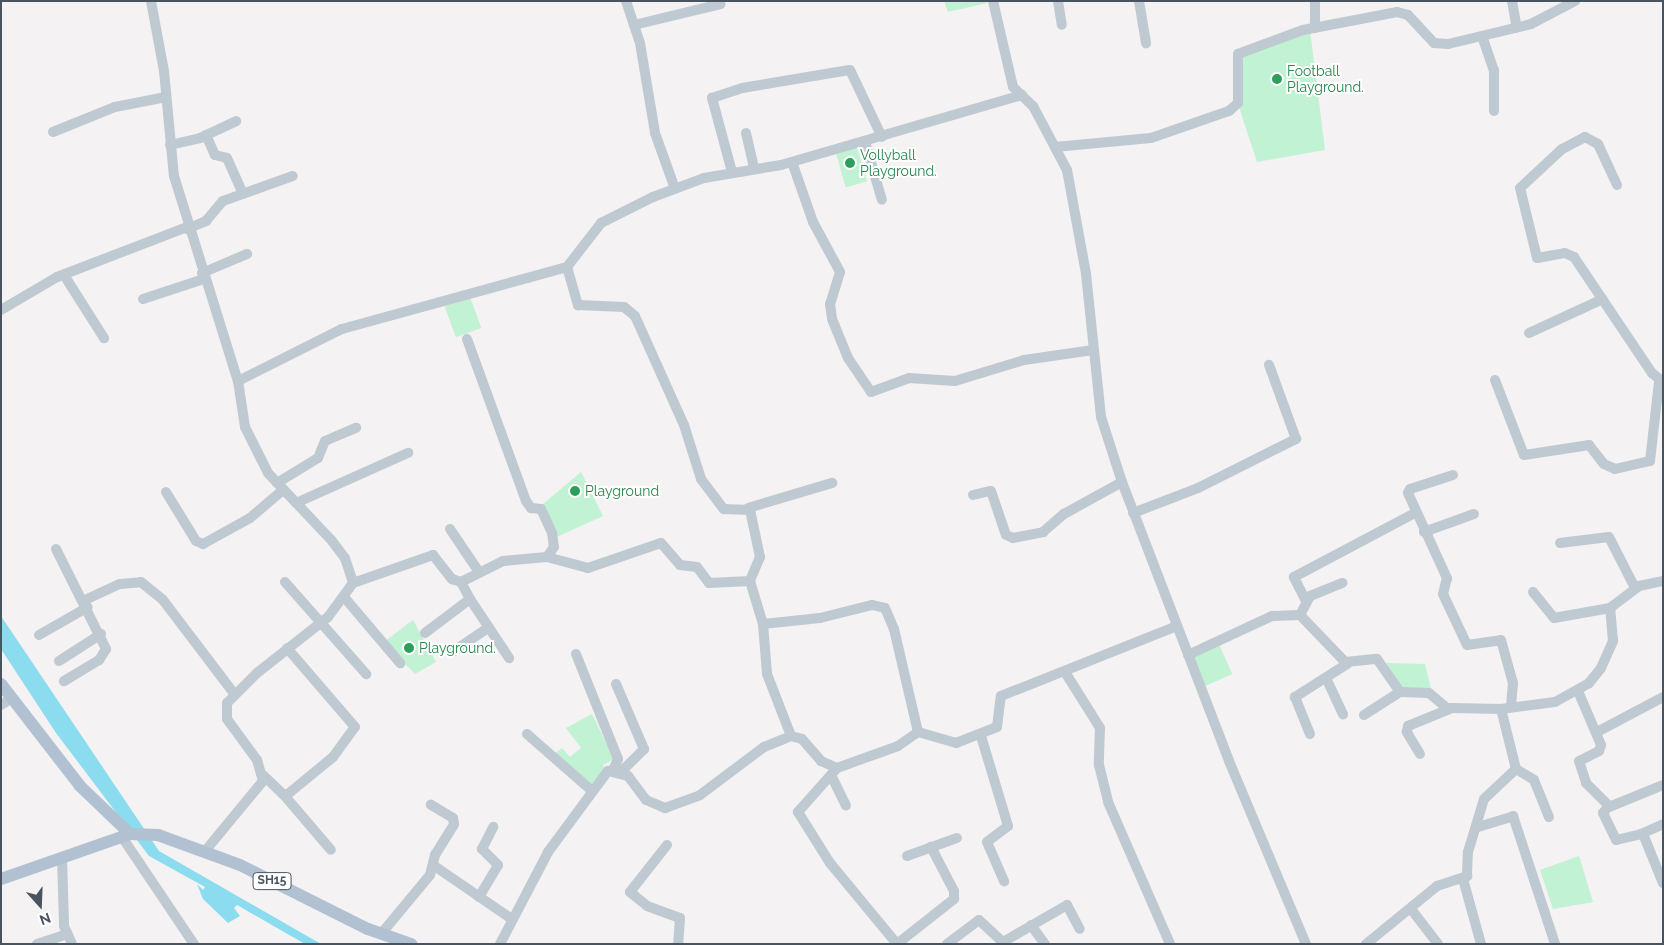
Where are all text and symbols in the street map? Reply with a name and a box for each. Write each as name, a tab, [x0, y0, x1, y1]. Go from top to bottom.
place label: Football Playground.	[1287, 63, 1364, 95]
marker: Football Playground.	[1271, 73, 1283, 85]
place label: Vollyball Playground.	[860, 147, 937, 180]
marker: Vollyball Playground.	[844, 157, 856, 169]
place label: Playground	[585, 483, 659, 499]
marker: Playground	[569, 485, 581, 497]
place label: Playground.	[419, 640, 496, 656]
marker: Playground.	[403, 642, 415, 654]
road number: SH15	[252, 871, 292, 890]
north arrow	[15, 880, 65, 930]
text: N	[37, 910, 53, 928]

